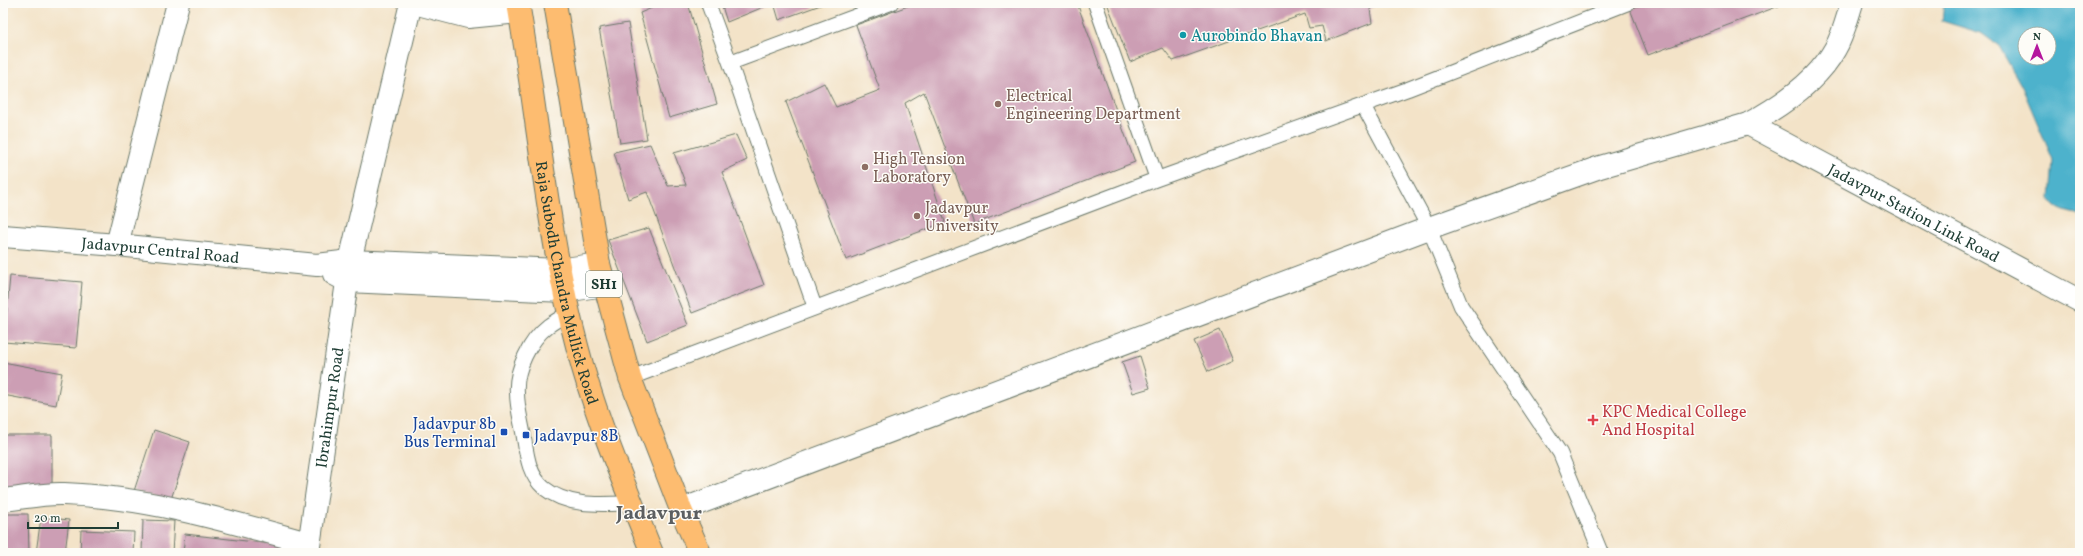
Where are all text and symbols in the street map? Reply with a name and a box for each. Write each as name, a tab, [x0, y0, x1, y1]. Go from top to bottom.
place label: Aurobindo Bhavan	[1191, 26, 1323, 48]
north arrow	[2017, 26, 2057, 66]
marker: Aurobindo Bhavan	[1178, 30, 1188, 40]
text: N	[2033, 30, 2041, 45]
place label: Electrical Engineering Department	[1006, 86, 1181, 126]
marker: Electrical Engineering Department	[993, 99, 1003, 109]
place label: High Tension Laboratory	[873, 149, 965, 189]
street label: Raja Subodh Chandra Mullick Road	[529, 159, 603, 408]
street label: Jadavpur Station Link Road	[1823, 159, 2003, 269]
marker: High Tension Laboratory	[860, 162, 870, 172]
place label: Jadavpur University	[925, 198, 999, 238]
marker: Jadavpur University	[912, 211, 922, 221]
street label: Jadavpur Central Road	[81, 233, 240, 270]
road number: SH1	[586, 271, 622, 297]
street label: Ibrahimpur Road	[311, 346, 350, 470]
place label: KPC Medical College And Hospital	[1602, 402, 1747, 442]
place label: Jadavpur 8b Bus Terminal	[404, 414, 496, 454]
marker: KPC Medical College And Hospital	[1587, 414, 1599, 426]
place label: Jadavpur 8B	[534, 426, 618, 448]
marker: Jadavpur 8b Bus Terminal	[499, 427, 509, 437]
marker: Jadavpur 8B	[521, 430, 531, 440]
district label: Jadavpur	[615, 500, 703, 528]
scale bar	[28, 504, 118, 530]
text: 20 m	[34, 511, 61, 527]

